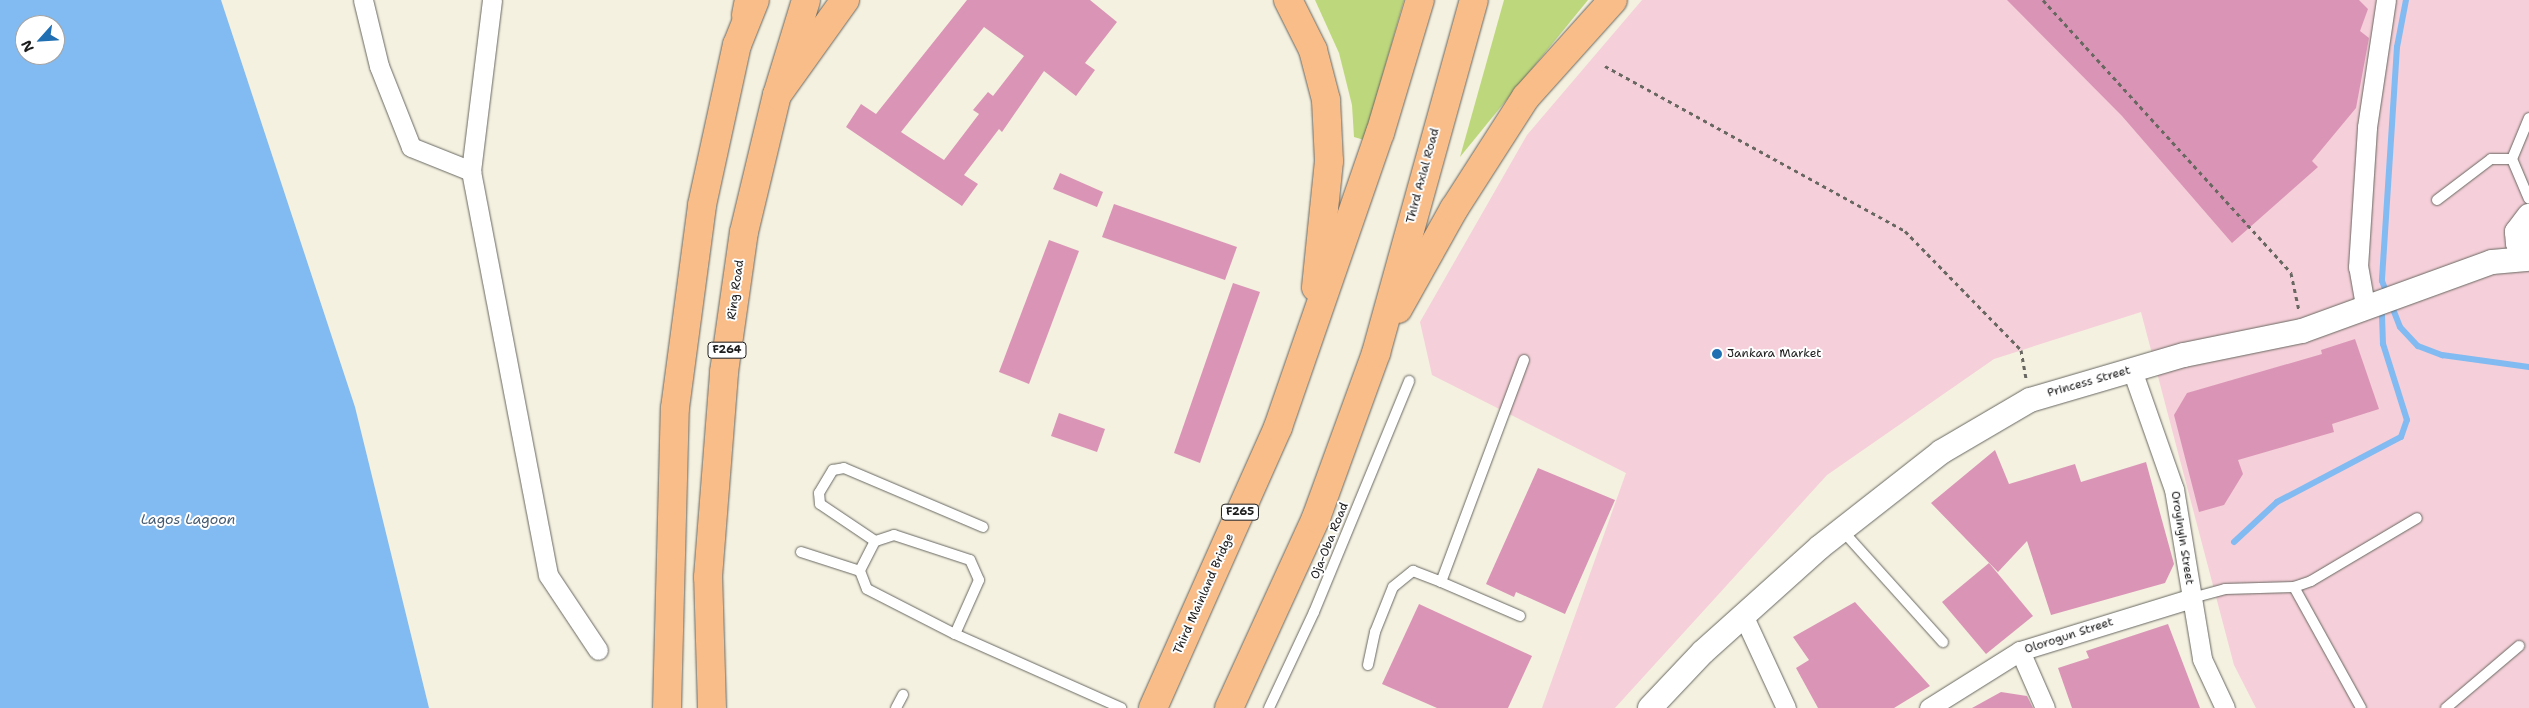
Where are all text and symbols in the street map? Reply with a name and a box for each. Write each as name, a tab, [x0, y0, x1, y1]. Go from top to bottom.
north arrow	[15, 15, 65, 65]
text: N	[17, 37, 38, 55]
street label: Third Axial Road	[1403, 127, 1443, 225]
street label: Ring Road	[725, 259, 747, 321]
road number: F264	[707, 342, 747, 358]
place label: Jankara Market	[1727, 347, 1822, 361]
marker: Jankara Market	[1711, 348, 1723, 360]
street label: Princess Street	[2046, 363, 2132, 401]
street label: Oroyinyin Street	[2167, 490, 2197, 586]
street label: Oja-Oba Road	[1308, 501, 1352, 581]
road number: F265	[1220, 504, 1260, 520]
water label: Lagos Lagoon	[141, 511, 235, 527]
street label: Third Mainland Bridge	[1171, 531, 1237, 657]
street label: Olorogun Street	[2023, 615, 2115, 657]

